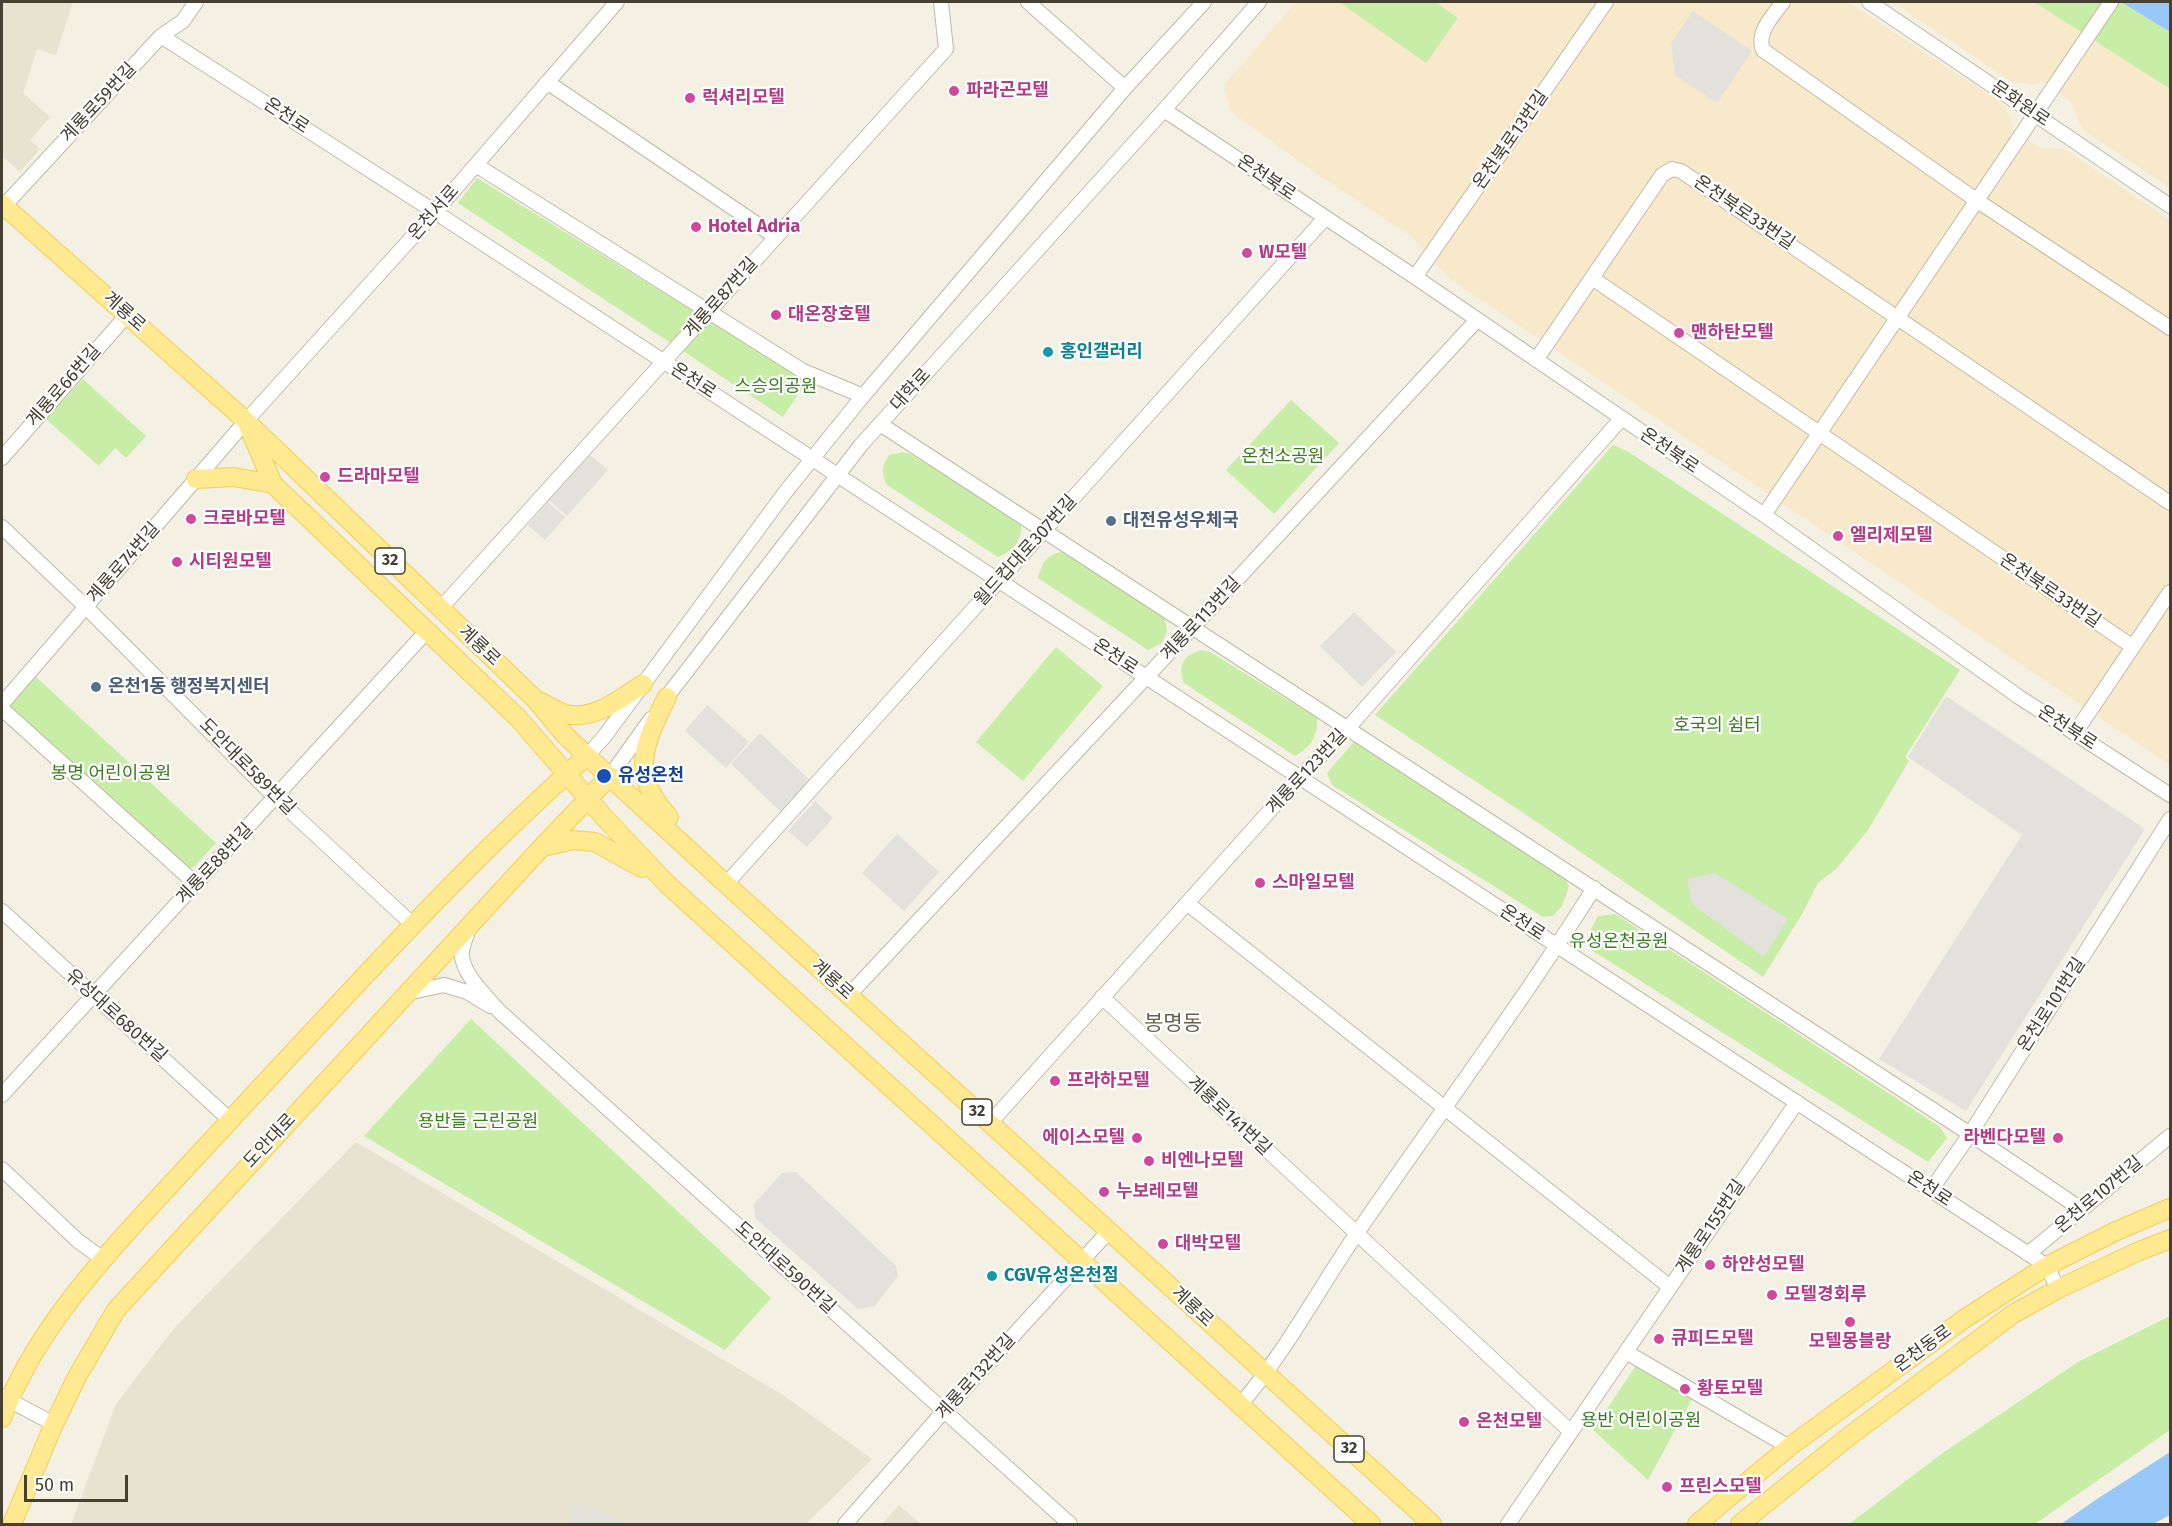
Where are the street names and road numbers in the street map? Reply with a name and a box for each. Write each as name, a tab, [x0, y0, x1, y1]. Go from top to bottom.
street label: 계룡로59번길	[57, 59, 141, 147]
street label: 문화원로	[1987, 77, 2053, 131]
street label: 온천북로13번길	[1469, 86, 1553, 194]
street label: 온천로	[259, 93, 313, 139]
street label: 온천북로	[1233, 151, 1299, 205]
street label: 온천북로33번길	[1689, 171, 1799, 255]
street label: 온천서로	[404, 181, 464, 245]
street label: 계룡로87번길	[679, 253, 763, 343]
street label: 계룡로	[98, 287, 150, 337]
street label: 계룡로66번길	[22, 340, 106, 432]
street label: 온천로	[666, 358, 720, 404]
street label: 대학로	[886, 364, 936, 416]
street label: 온천북로	[1636, 424, 1702, 478]
street label: 월드컵대로307번길	[970, 491, 1082, 611]
street label: 계룡로74번길	[83, 518, 165, 608]
road number: 32	[375, 548, 405, 574]
street label: 온천북로33번길	[1995, 549, 2105, 633]
street label: 계룡로113번길	[1157, 572, 1245, 666]
street label: 계룡로	[453, 621, 505, 671]
street label: 온천로	[1088, 634, 1142, 680]
street label: 온천북로	[2033, 701, 2101, 755]
street label: 도안대로589번길	[194, 714, 300, 820]
street label: 계룡로123번길	[1262, 725, 1352, 819]
street label: 계룡로88번길	[172, 819, 258, 909]
street label: 온천로	[1495, 900, 1549, 946]
street label: 온천로101번길	[2014, 954, 2090, 1056]
street label: 계룡로	[806, 955, 858, 1005]
street label: 유성대로680번길	[61, 965, 171, 1067]
street label: 계룡로141번길	[1183, 1072, 1275, 1160]
road number: 32	[962, 1099, 992, 1125]
street label: 도안대로	[240, 1109, 300, 1173]
street label: 온천로107번길	[2051, 1152, 2147, 1238]
street label: 온천로	[1902, 1166, 1956, 1212]
street label: 계룡로155번길	[1672, 1176, 1750, 1278]
street label: 도안대로590번길	[730, 1217, 840, 1319]
street label: 계룡로	[1166, 1282, 1218, 1332]
street label: 온천동로	[1890, 1321, 1956, 1377]
street label: 계룡로132번길	[932, 1330, 1020, 1424]
road number: 32	[1334, 1436, 1364, 1462]

